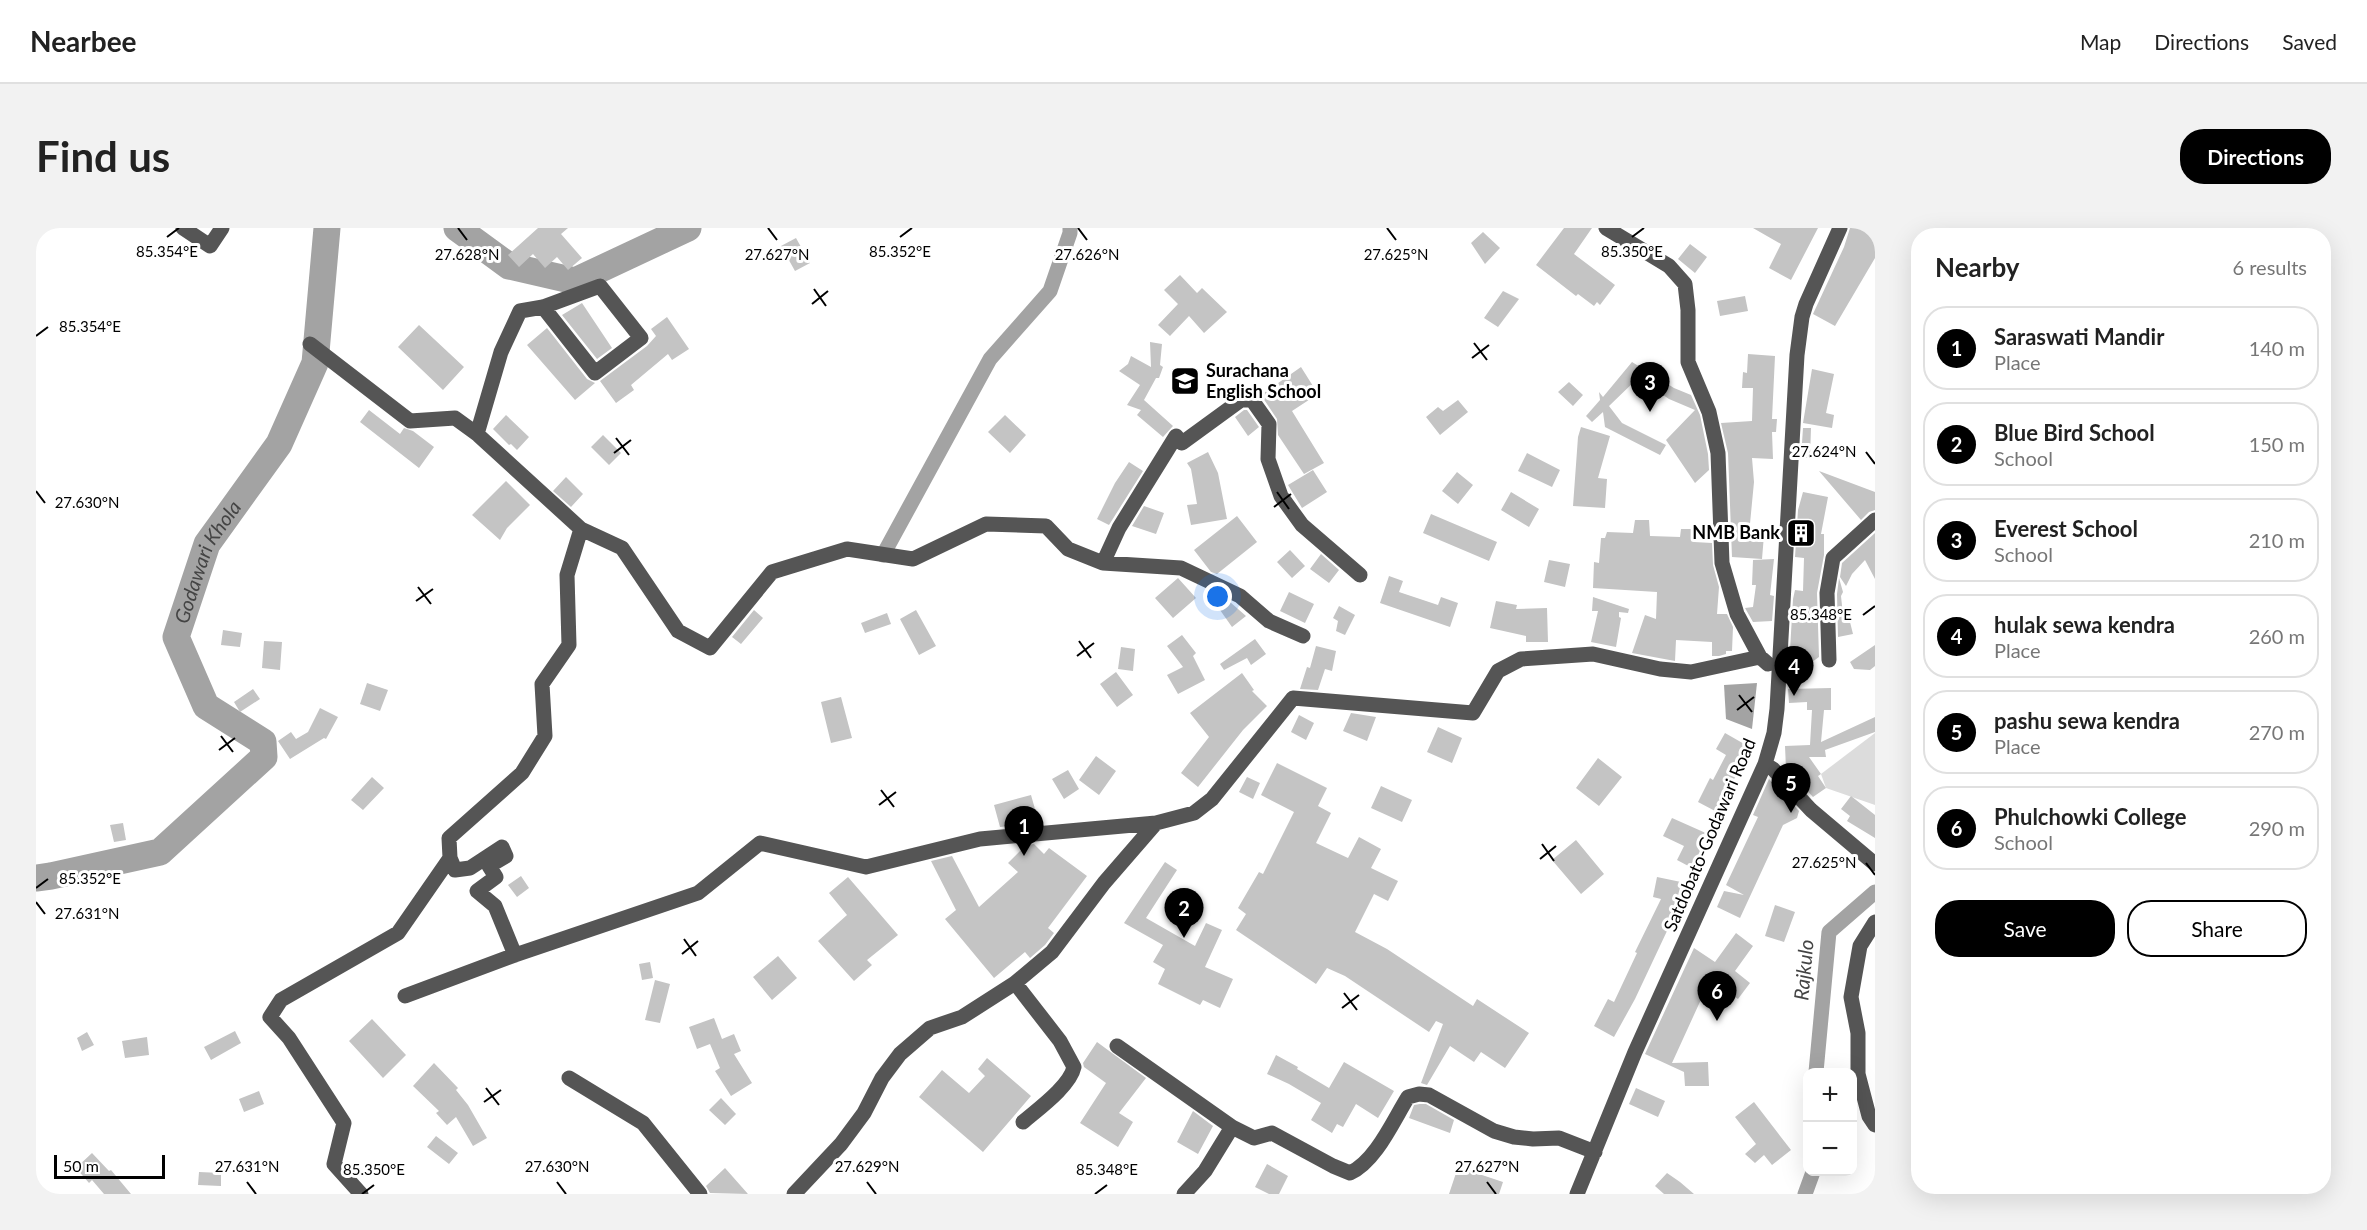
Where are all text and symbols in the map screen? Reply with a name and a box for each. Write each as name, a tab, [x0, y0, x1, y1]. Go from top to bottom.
text: Nearbee	[30, 24, 137, 58]
text: Map	[2080, 29, 2121, 54]
text: Directions	[2154, 29, 2249, 54]
text: Saved	[2282, 29, 2337, 54]
button: Directions	[2180, 129, 2331, 184]
text: Find us	[36, 131, 170, 181]
text: 85.354°E	[136, 242, 198, 260]
text: 85.352°E	[869, 242, 931, 260]
text: 85.350°E	[1601, 242, 1663, 260]
text: 27.628°N	[435, 245, 499, 263]
text: 27.627°N	[745, 245, 809, 263]
text: 27.626°N	[1055, 245, 1119, 263]
text: 27.625°N	[1364, 245, 1428, 263]
text: Nearby	[1935, 251, 2020, 283]
text: 6 results	[2232, 255, 2307, 279]
text: 85.354°E	[59, 317, 121, 335]
text: Saraswati Mandir	[1994, 323, 2164, 350]
text: 1	[1951, 336, 1962, 360]
text: 140 m	[2249, 336, 2305, 360]
text: Place	[1994, 350, 2041, 374]
place label: Surachana English School	[1206, 359, 1321, 402]
pin: 3	[1630, 362, 1670, 412]
school or university icon: Surachana English School	[1169, 365, 1201, 397]
text: Blue Bird School	[1994, 419, 2155, 446]
text: 2	[1951, 432, 1962, 456]
text: 150 m	[2249, 432, 2305, 456]
text: 27.624°N	[1792, 442, 1856, 460]
text: School	[1994, 446, 2053, 470]
text: 27.630°N	[55, 493, 119, 511]
water label: Godawari Khola	[168, 496, 245, 626]
text: Everest School	[1994, 515, 2138, 542]
building icon: NMB Bank	[1785, 517, 1817, 549]
place label: NMB Bank	[1692, 521, 1780, 543]
text: 3	[1951, 528, 1962, 552]
text: 210 m	[2249, 528, 2305, 552]
text: School	[1994, 542, 2053, 566]
your location	[1203, 582, 1232, 611]
text: 85.348°E	[1790, 605, 1852, 623]
text: hulak sewa kendra	[1994, 611, 2175, 638]
text: 4	[1951, 624, 1962, 648]
text: 260 m	[2249, 624, 2305, 648]
text: Place	[1994, 638, 2041, 662]
pin: 4	[1774, 646, 1814, 696]
text: pashu sewa kendra	[1994, 707, 2180, 734]
text: 5	[1951, 720, 1962, 744]
text: 270 m	[2249, 720, 2305, 744]
text: Place	[1994, 734, 2041, 758]
street label: Satdobato-Godawari Road	[1658, 735, 1760, 935]
pin: 5	[1772, 764, 1810, 813]
text: Phulchowki College	[1994, 803, 2187, 830]
pin: 1	[1004, 806, 1044, 856]
text: 6	[1951, 816, 1962, 840]
text: 290 m	[2249, 816, 2305, 840]
text: School	[1994, 830, 2053, 854]
text: 27.625°N	[1792, 853, 1856, 871]
text: 85.352°E	[59, 869, 121, 887]
pin: 2	[1164, 888, 1204, 938]
button: Save	[1935, 900, 2115, 957]
button: Share	[2127, 900, 2307, 957]
text: 27.631°N	[55, 904, 119, 922]
water label: Rajkulo	[1788, 939, 1818, 1001]
pin: 6	[1698, 972, 1736, 1021]
map controls	[1803, 1068, 1857, 1176]
button: +	[1803, 1068, 1857, 1122]
button: −	[1803, 1122, 1857, 1176]
scale bar	[54, 1152, 165, 1180]
text: 50 m	[63, 1156, 99, 1175]
text: 27.631°N	[215, 1157, 279, 1175]
text: 27.630°N	[525, 1157, 589, 1175]
text: 27.629°N	[835, 1157, 899, 1175]
text: 27.627°N	[1455, 1157, 1519, 1175]
text: 85.350°E	[343, 1160, 405, 1178]
text: 85.348°E	[1076, 1160, 1138, 1178]

